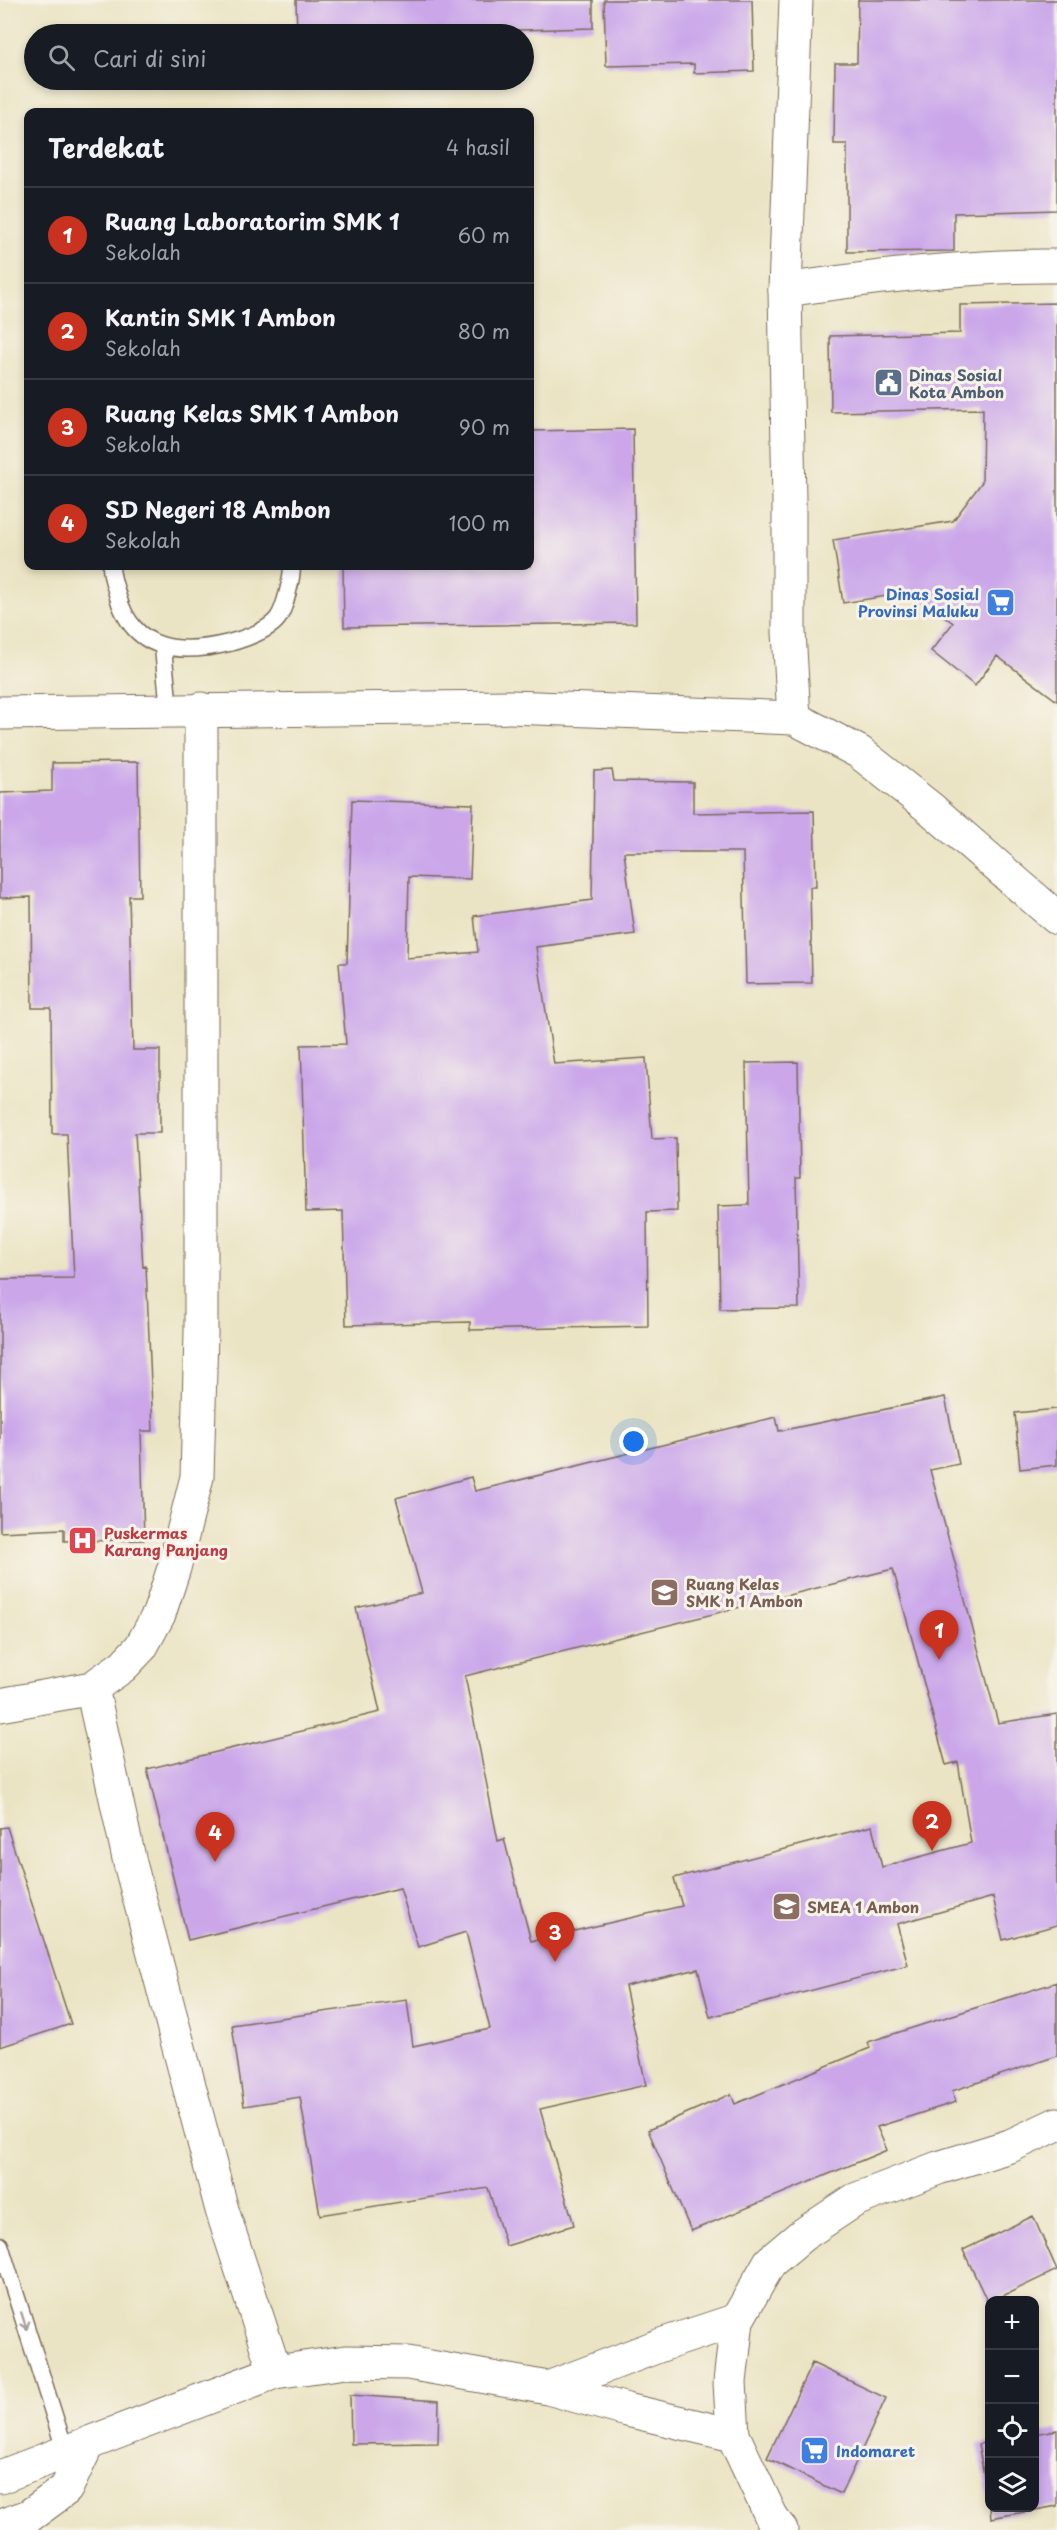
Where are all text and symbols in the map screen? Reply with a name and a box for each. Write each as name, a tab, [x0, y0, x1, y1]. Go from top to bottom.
search box	[24, 24, 534, 90]
icon: search	[45, 41, 78, 74]
text: Cari di sini	[93, 41, 206, 74]
text: Terdekat	[48, 128, 165, 167]
text: 4 hasil	[446, 132, 510, 162]
text: Ruang Laboratorim SMK 1	[105, 204, 400, 237]
text: 1	[63, 220, 72, 250]
text: 60 m	[458, 220, 510, 250]
text: Sekolah	[105, 237, 181, 267]
text: Kantin SMK 1 Ambon	[105, 300, 336, 333]
text: 2	[60, 316, 75, 346]
text: 80 m	[458, 316, 510, 346]
text: Sekolah	[105, 333, 181, 363]
place label: Dinas Sosial Kota Ambon	[909, 363, 1004, 403]
public building icon: Dinas Sosial Kota Ambon	[872, 367, 904, 399]
text: Ruang Kelas SMK 1 Ambon	[105, 396, 399, 429]
text: 3	[61, 412, 74, 442]
text: 90 m	[459, 412, 510, 442]
text: Sekolah	[105, 429, 181, 459]
text: SD Negeri 18 Ambon	[105, 492, 331, 525]
text: 4	[61, 508, 74, 538]
text: 100 m	[449, 508, 510, 538]
text: Sekolah	[105, 525, 181, 555]
place label: Dinas Sosial Provinsi Maluku	[858, 582, 979, 622]
supermarket icon: Dinas Sosial Provinsi Maluku	[984, 586, 1016, 618]
your location	[619, 1427, 648, 1456]
place label: Puskermas Karang Panjang	[104, 1521, 228, 1561]
hospital icon: Puskermas Karang Panjang	[67, 1525, 99, 1557]
place label: Ruang Kelas SMK n 1 Ambon	[686, 1572, 803, 1612]
school or university icon: Ruang Kelas SMK n 1 Ambon	[649, 1576, 681, 1608]
pin: 1	[920, 1610, 958, 1660]
pin: 2	[912, 1802, 952, 1851]
pin: 4	[196, 1812, 234, 1862]
school or university icon: SMEA 1 Ambon	[770, 1890, 802, 1922]
place label: SMEA 1 Ambon	[807, 1895, 919, 1918]
pin: 3	[536, 1912, 574, 1962]
map controls	[985, 2296, 1039, 2512]
button: +	[985, 2296, 1039, 2350]
one-way arrow	[19, 2311, 30, 2330]
button: −	[985, 2350, 1039, 2404]
button: locate	[985, 2404, 1039, 2458]
supermarket icon: Indomaret	[799, 2434, 831, 2466]
place label: Indomaret	[836, 2439, 915, 2462]
button: layers	[985, 2458, 1039, 2512]

